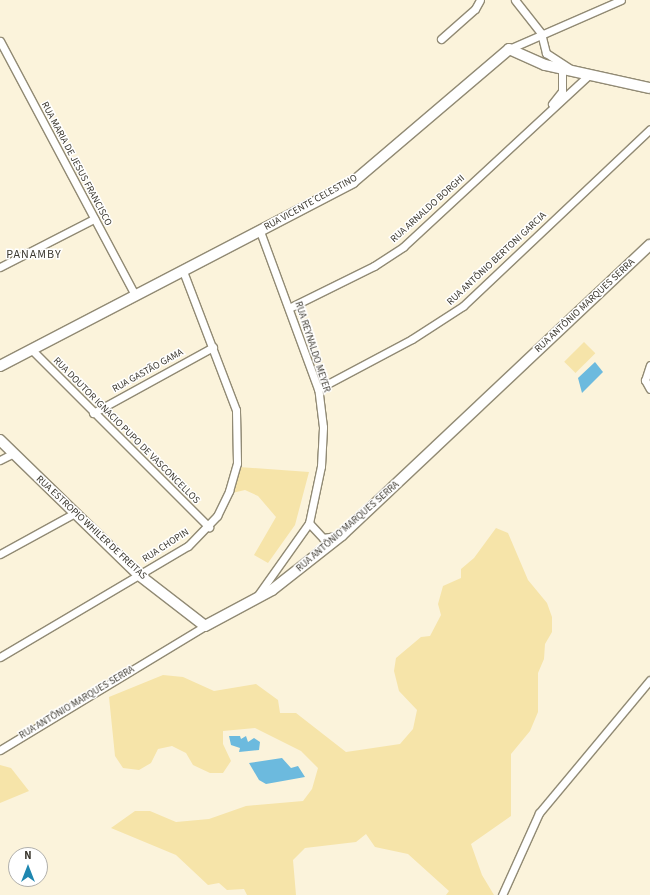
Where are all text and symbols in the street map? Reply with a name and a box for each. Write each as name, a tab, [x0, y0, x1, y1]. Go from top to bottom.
street label: RUA MARIA DE JESUS FRANCISCO	[38, 100, 114, 228]
street label: RUA VICENTE CELESTINO	[262, 172, 360, 234]
street label: RUA ARNALDO BORGHI	[388, 173, 468, 245]
street label: RUA ANTÔNIO BERTONI GARCIA	[445, 210, 549, 308]
district label: PANAMBY	[6, 248, 62, 262]
street label: RUA ANTÔNIO MARQUES SERRA	[533, 257, 637, 355]
street label: RUA REYNALDO MEYER	[292, 300, 332, 394]
street label: RUA GASTÃO GAMA	[110, 347, 186, 395]
street label: RUA DOUTOR IGNACIO PUPO DE VASCONCELLOS	[50, 355, 202, 507]
street label: RUA ESTROPIO WHILER DE FREITAS	[33, 474, 149, 582]
street label: RUA ANTÔNIO MARQUES SERRA	[294, 479, 402, 575]
street label: RUA CHOPIN	[140, 527, 192, 565]
street label: RUA ANTÔNIO MARQUES SERRA	[17, 664, 137, 742]
north arrow	[8, 847, 48, 887]
text: N	[24, 848, 32, 863]

